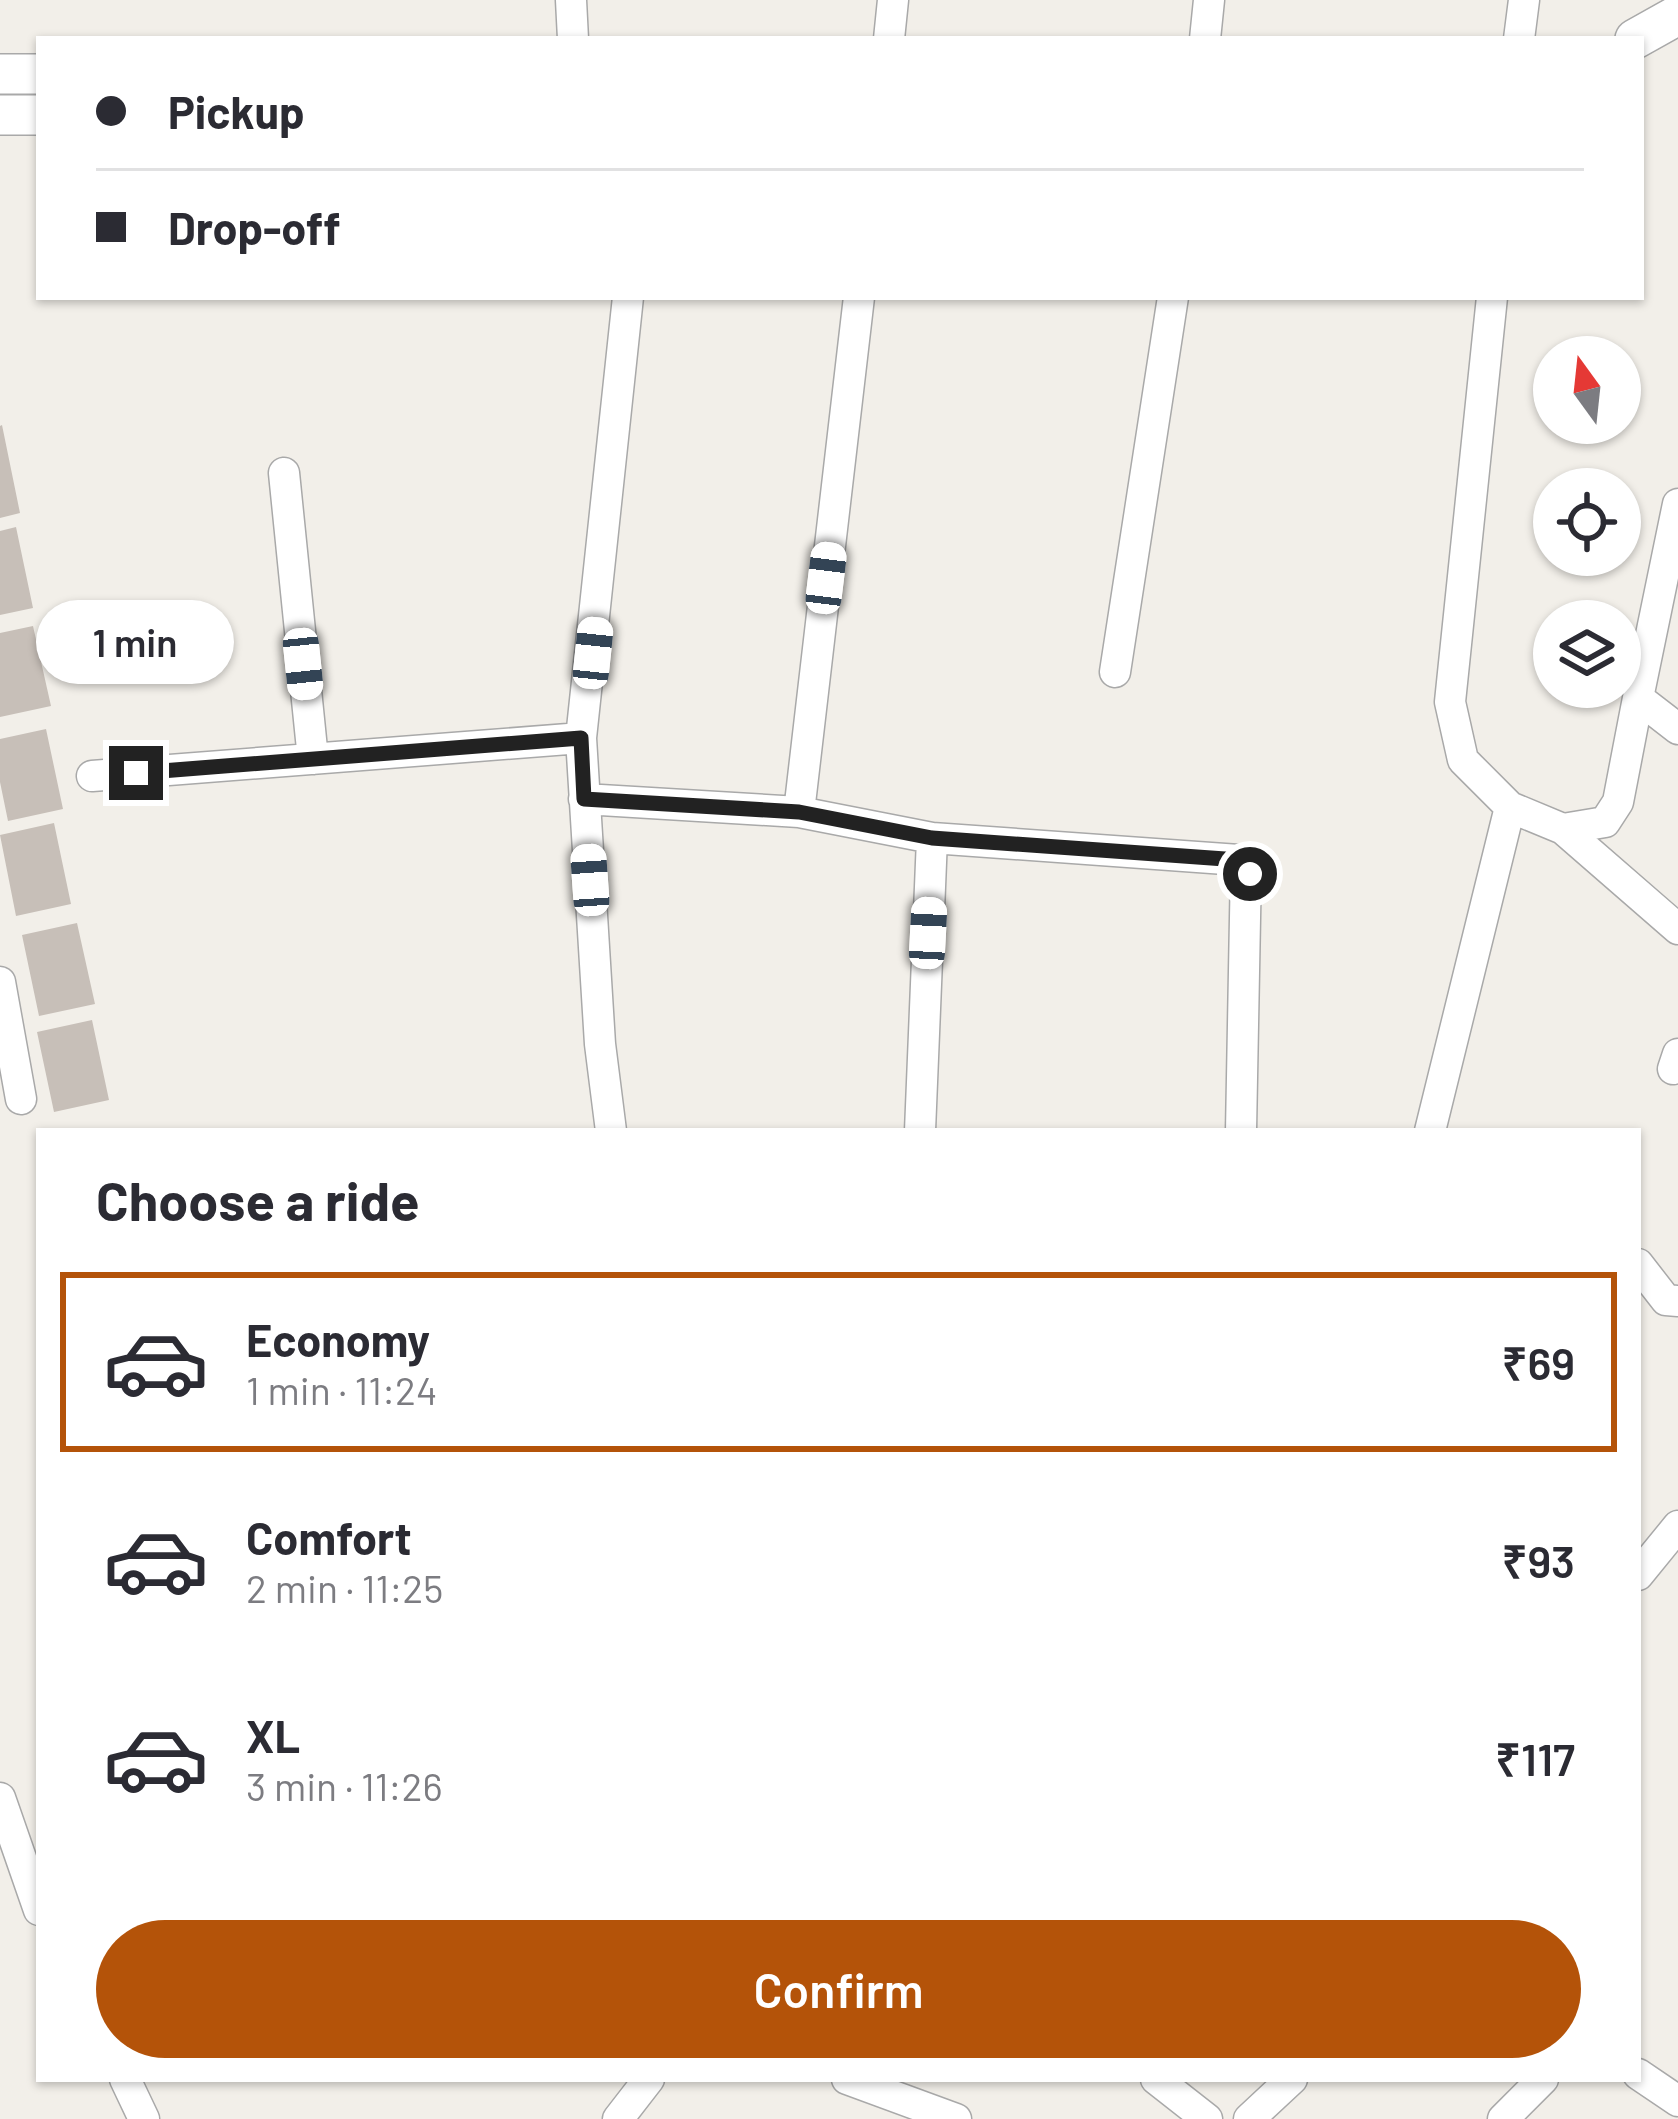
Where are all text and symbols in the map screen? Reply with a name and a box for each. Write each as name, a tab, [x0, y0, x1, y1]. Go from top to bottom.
text: Pickup	[168, 84, 305, 138]
text: Drop-off	[168, 200, 341, 254]
north arrow	[1533, 336, 1641, 444]
map controls	[1533, 336, 1641, 708]
button: locate	[1533, 468, 1641, 576]
car	[804, 540, 848, 616]
callout: 1 min	[37, 599, 235, 683]
button: layers	[1533, 600, 1641, 708]
car	[571, 615, 615, 691]
text: 1 min	[92, 618, 178, 665]
car	[281, 626, 325, 702]
route end	[109, 746, 163, 800]
car	[570, 843, 610, 917]
route start	[1223, 847, 1277, 901]
car	[908, 896, 948, 970]
text: Choose a ride	[96, 1167, 420, 1232]
icon: car	[102, 1308, 210, 1416]
text: Economy	[246, 1312, 430, 1366]
text: ₹69	[1502, 1335, 1575, 1389]
text: 1 min · 11:24	[246, 1366, 438, 1413]
icon: car	[102, 1506, 210, 1614]
text: Comfort	[246, 1510, 412, 1564]
text: ₹93	[1502, 1533, 1575, 1587]
text: 2 min · 11:25	[246, 1564, 443, 1611]
icon: car	[102, 1704, 210, 1812]
text: XL	[246, 1708, 300, 1762]
text: ₹117	[1495, 1731, 1575, 1785]
text: 3 min · 11:26	[246, 1762, 443, 1809]
button: Confirm	[96, 1920, 1581, 2058]

